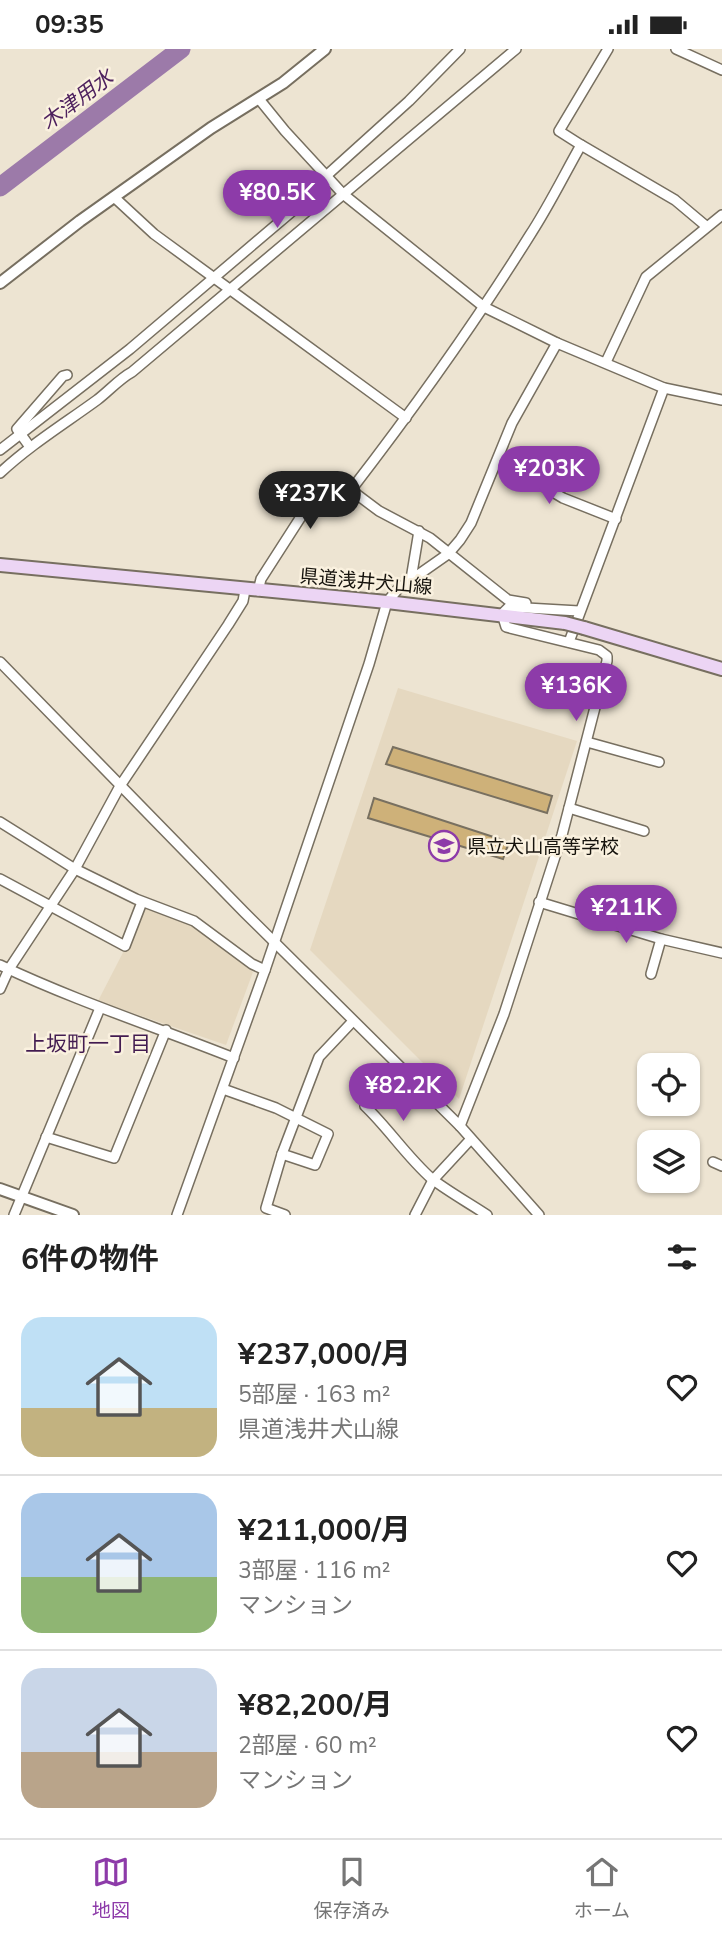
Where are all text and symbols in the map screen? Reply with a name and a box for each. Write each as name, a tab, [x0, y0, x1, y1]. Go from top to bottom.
text: 09:35	[35, 7, 104, 42]
water label: 木津用水	[35, 62, 121, 136]
pin: ¥80.5K	[220, 171, 334, 230]
text: ¥80.5K	[239, 177, 315, 208]
pin: ¥203K	[500, 447, 598, 506]
text: ¥203K	[514, 453, 584, 484]
pin: ¥237K	[261, 471, 359, 531]
text: ¥237K	[275, 478, 345, 509]
street label: 県道浅井犬山線	[299, 563, 433, 601]
pin: ¥136K	[527, 663, 625, 723]
text: ¥136K	[541, 670, 611, 701]
school or university icon: 県立犬山高等学校	[427, 829, 461, 863]
place label: 県立犬山高等学校	[467, 834, 619, 860]
pin: ¥211K	[577, 885, 675, 945]
text: ¥211K	[591, 892, 661, 923]
district label: 上坂町一丁目	[25, 1030, 151, 1058]
map controls	[637, 1053, 700, 1193]
button: locate	[637, 1053, 700, 1116]
pin: ¥82.2K	[346, 1063, 460, 1123]
text: ¥82.2K	[365, 1070, 441, 1101]
button: layers	[637, 1130, 700, 1193]
icon: filters	[663, 1238, 701, 1276]
text: 6件の物件	[21, 1239, 159, 1280]
text: ¥237,000/月	[238, 1334, 411, 1375]
icon: home	[77, 1345, 161, 1429]
icon: heart	[663, 1368, 701, 1406]
text: 5部屋 · 163 m²	[238, 1379, 391, 1410]
text: 県道浅井犬山線	[238, 1414, 399, 1445]
text: ¥211,000/月	[238, 1510, 411, 1551]
icon: home	[77, 1521, 161, 1605]
icon: heart	[663, 1544, 701, 1582]
text: 3部屋 · 116 m²	[238, 1555, 391, 1586]
text: マンション	[238, 1590, 353, 1621]
text: ¥82,200/月	[238, 1685, 393, 1726]
icon: home	[77, 1696, 161, 1780]
icon: heart	[663, 1719, 701, 1757]
text: 2部屋 · 60 m²	[238, 1730, 377, 1761]
text: マンション	[238, 1765, 353, 1796]
tab: 地図	[92, 1853, 130, 1924]
tab: 保存済み	[314, 1853, 390, 1924]
tab: ホーム	[574, 1853, 630, 1924]

